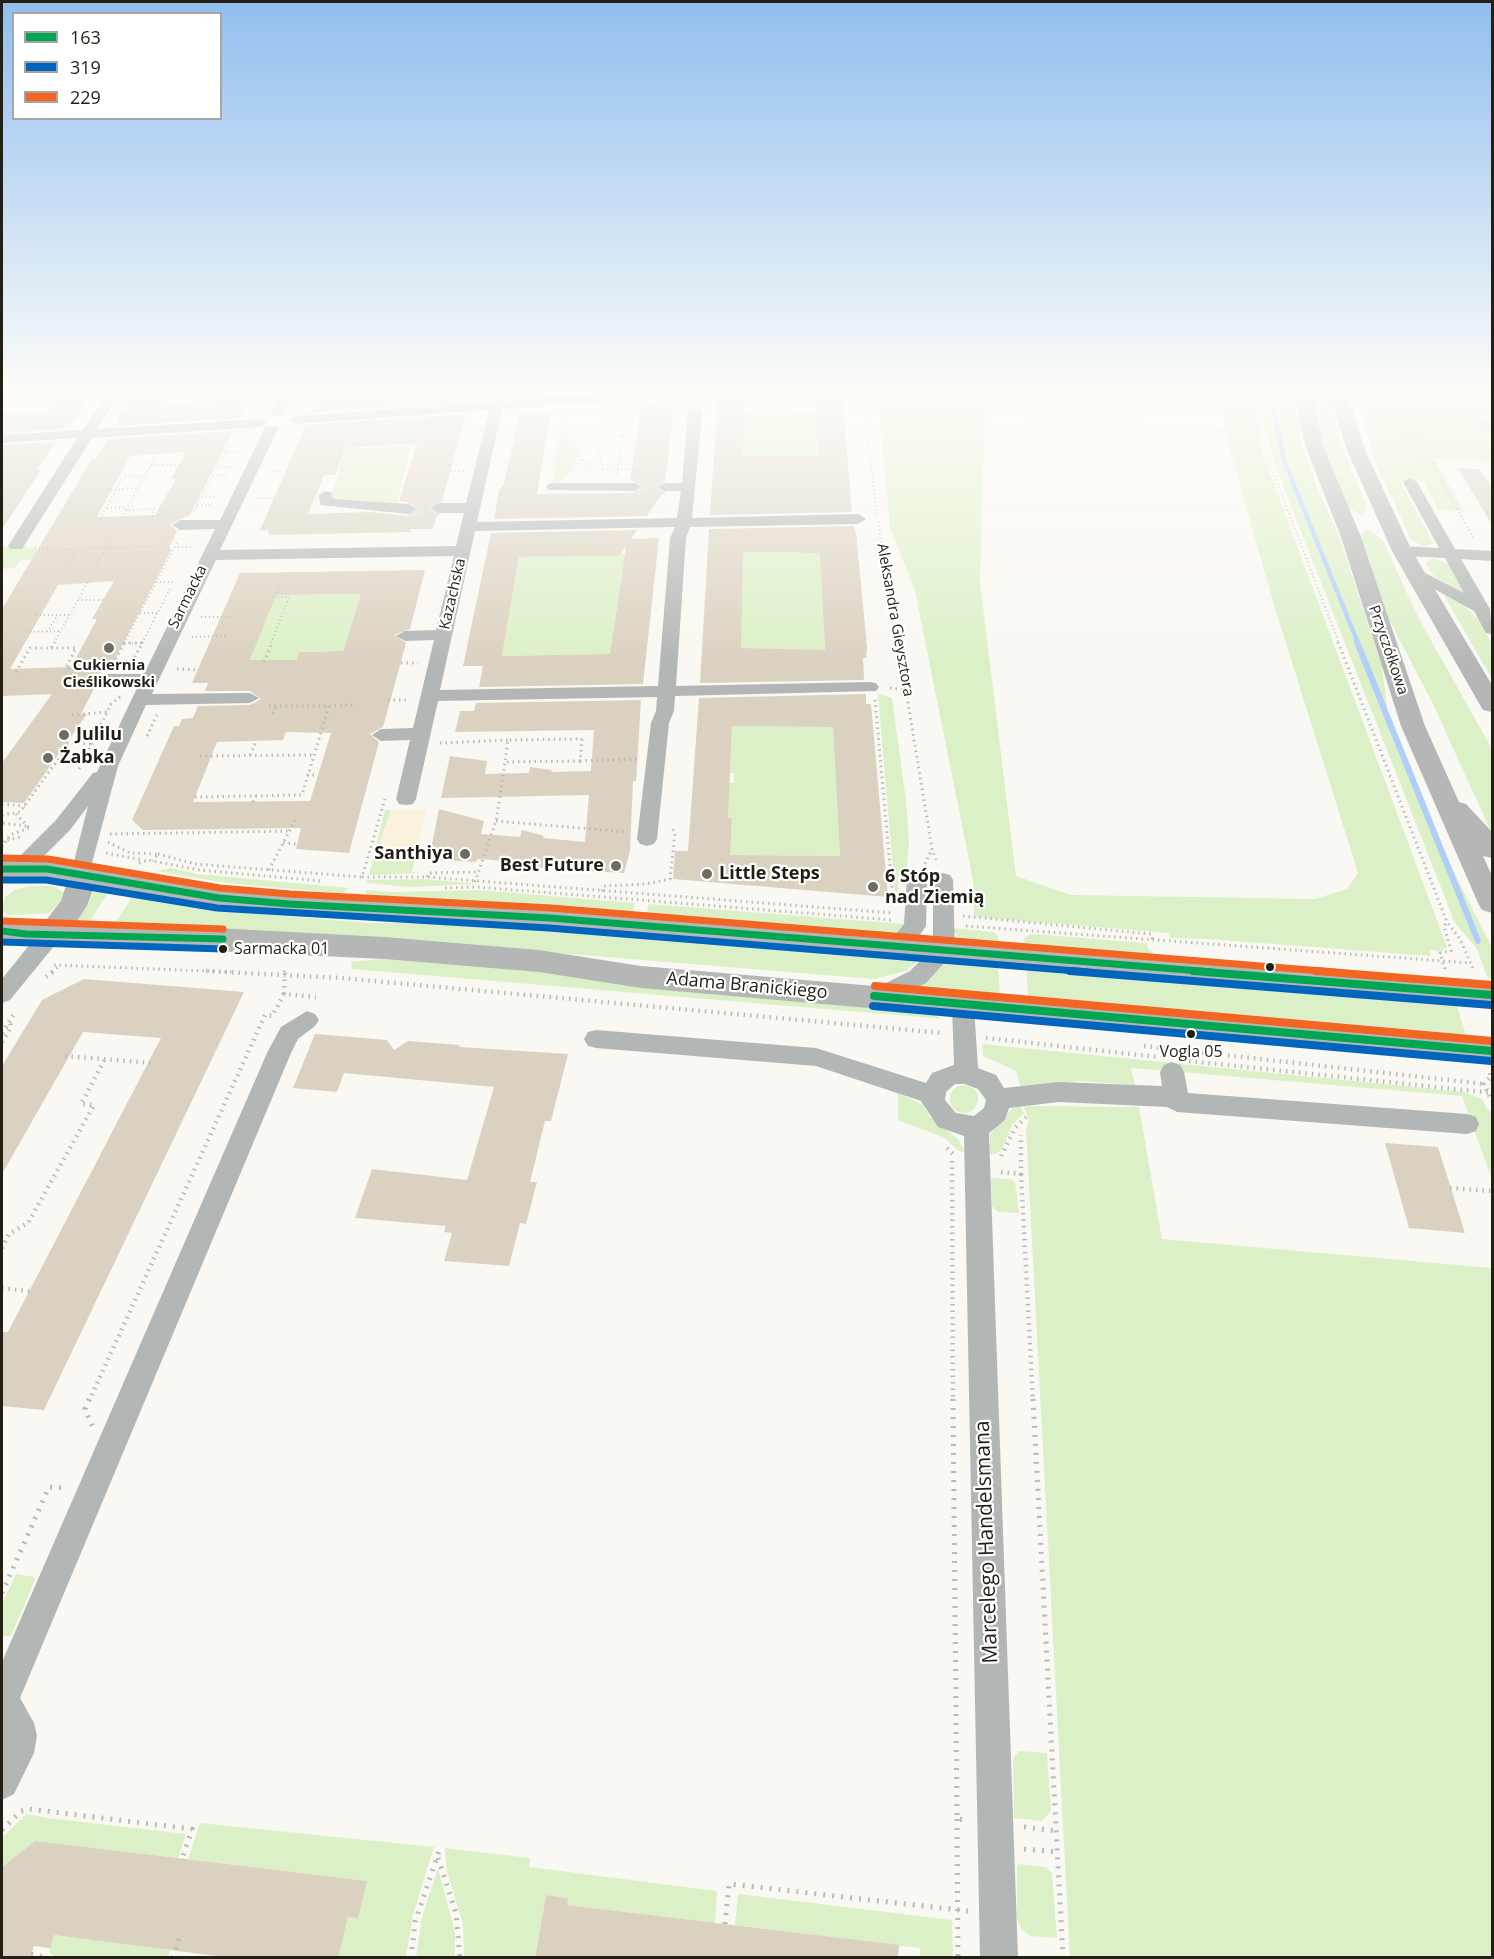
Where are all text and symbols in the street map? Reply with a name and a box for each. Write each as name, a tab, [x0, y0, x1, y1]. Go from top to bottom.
legend	[12, 12, 222, 120]
text: 163	[70, 25, 101, 49]
text: 319	[70, 55, 101, 79]
text: 229	[70, 85, 101, 109]
street label: Aleksandra Gieysztora	[873, 542, 917, 698]
street label: Kazachska	[436, 557, 470, 631]
street label: Sarmacka	[165, 562, 211, 632]
street label: Przyczółkowa	[1364, 603, 1412, 697]
marker: Cukiernia Cieślikowski	[102, 641, 116, 655]
place label: Cukiernia Cieślikowski	[63, 657, 155, 692]
place label: Julilu	[76, 724, 122, 746]
marker: Julilu	[57, 728, 71, 742]
place label: Żabka	[60, 747, 115, 769]
marker: Żabka	[41, 751, 55, 765]
place label: Santhiya	[374, 843, 453, 865]
marker: Santhiya	[458, 847, 472, 861]
place label: Best Future	[500, 855, 604, 877]
marker: Best Future	[609, 859, 623, 873]
place label: Little Steps	[719, 863, 820, 885]
place label: 6 Stóp nad Ziemią	[885, 866, 984, 908]
marker: Little Steps	[700, 867, 714, 881]
marker: 6 Stóp nad Ziemią	[866, 880, 880, 894]
place label: Sarmacka 01	[234, 939, 329, 959]
marker: Sarmacka 01	[217, 943, 229, 955]
unlabelled marker	[1264, 961, 1276, 973]
street label: Adama Branickiego	[666, 968, 828, 1004]
marker: Vogla 05	[1185, 1028, 1197, 1040]
place label: Vogla 05	[1159, 1042, 1223, 1062]
street label: Marcelego Handelsmana	[970, 1420, 1004, 1664]

